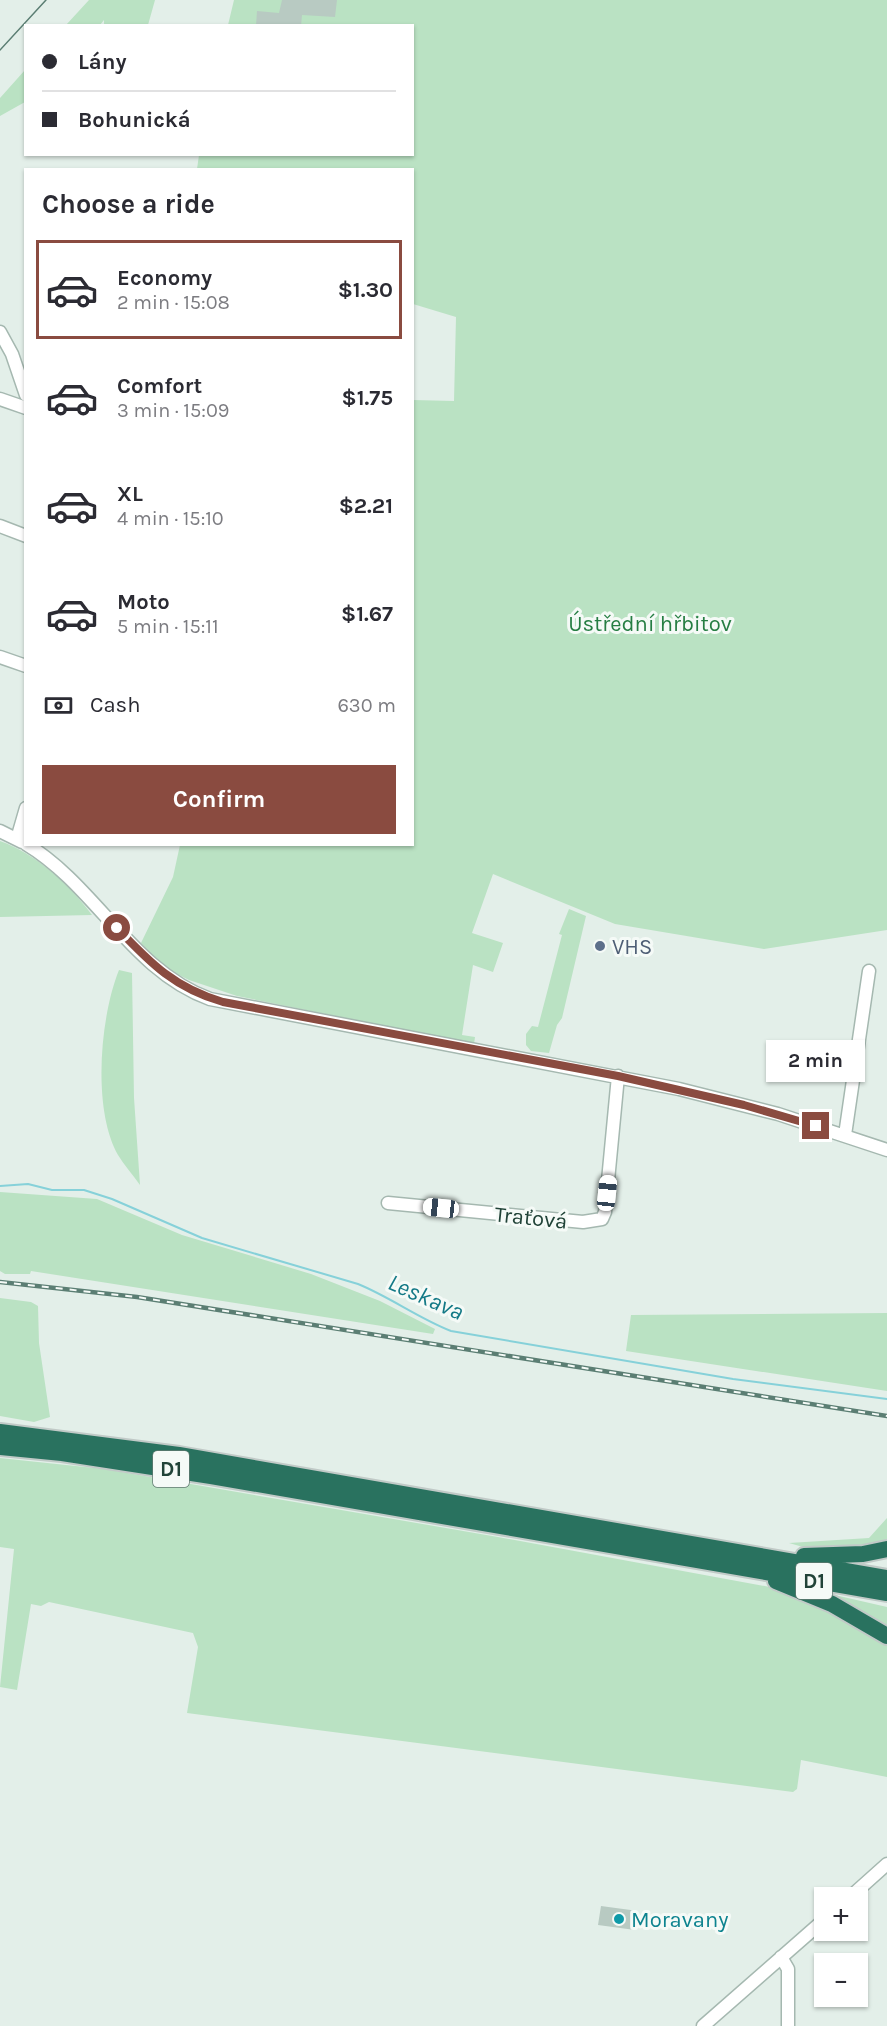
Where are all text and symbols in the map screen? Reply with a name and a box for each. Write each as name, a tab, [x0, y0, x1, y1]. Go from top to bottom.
text: Lány	[78, 49, 127, 75]
text: Bohunická	[78, 107, 191, 133]
text: Choose a ride	[42, 188, 215, 220]
icon: car	[45, 263, 99, 317]
text: Economy	[117, 265, 212, 291]
text: $1.30	[338, 277, 393, 303]
text: 2 min · 15:08	[117, 291, 230, 314]
icon: car	[45, 371, 99, 425]
text: Comfort	[117, 373, 202, 399]
text: $1.75	[342, 385, 393, 411]
text: 3 min · 15:09	[117, 399, 229, 422]
icon: car	[45, 479, 99, 533]
text: XL	[117, 481, 143, 507]
text: $2.21	[339, 493, 393, 519]
text: 4 min · 15:10	[117, 507, 224, 530]
icon: car	[45, 587, 99, 641]
text: Moto	[117, 589, 170, 615]
text: $1.67	[341, 601, 393, 627]
park label: Ústřední hřbitov	[568, 610, 732, 637]
text: 5 min · 15:11	[117, 615, 219, 638]
icon: cash	[42, 689, 75, 722]
text: Cash	[90, 692, 140, 718]
text: 630 m	[337, 694, 396, 717]
button: Confirm	[42, 765, 396, 834]
route start	[103, 914, 130, 941]
place label: VHS	[612, 934, 652, 960]
marker: VHS	[593, 939, 607, 953]
callout: 2 min	[766, 1039, 866, 1081]
text: 2 min	[788, 1049, 843, 1072]
route end	[802, 1112, 829, 1139]
car	[596, 1174, 618, 1212]
car	[422, 1197, 460, 1219]
street label: Traťová	[493, 1201, 569, 1235]
water label: Leskava	[384, 1268, 468, 1326]
road number: D1	[153, 1451, 189, 1487]
road number: D1	[796, 1563, 832, 1599]
map controls	[814, 1887, 868, 2007]
button: +	[814, 1887, 868, 1941]
place label: Moravany	[631, 1907, 728, 1933]
marker: Moravany	[612, 1912, 626, 1926]
button: −	[814, 1953, 868, 2007]

